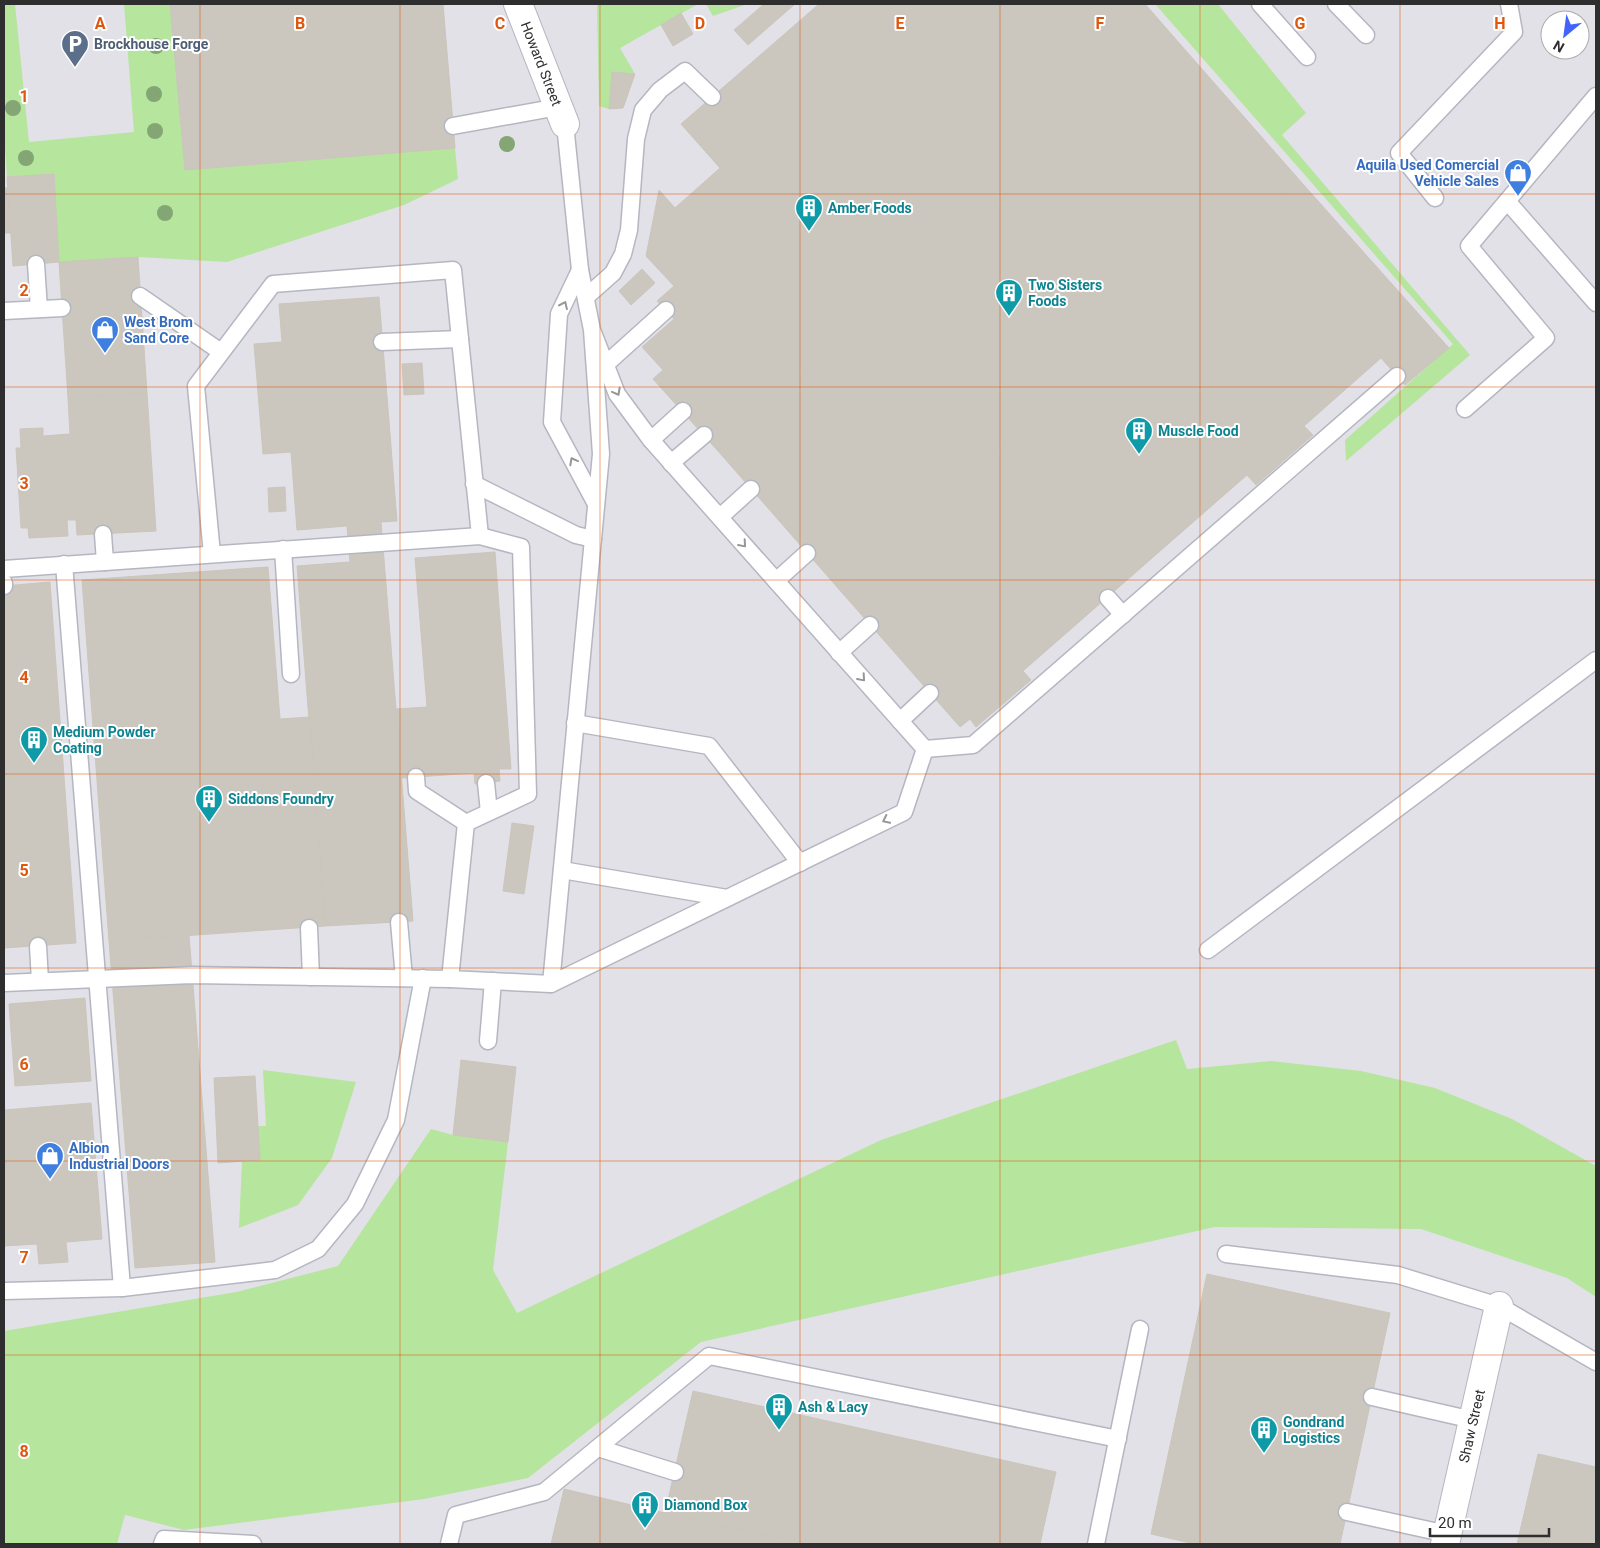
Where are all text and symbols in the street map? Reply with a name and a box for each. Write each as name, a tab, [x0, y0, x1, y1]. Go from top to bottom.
north arrow	[1540, 10, 1590, 60]
text: A	[95, 14, 106, 33]
text: B	[295, 14, 305, 33]
text: C	[495, 14, 505, 33]
text: D	[695, 14, 705, 33]
text: E	[896, 14, 905, 33]
text: F	[1096, 14, 1105, 33]
text: G	[1295, 14, 1306, 33]
text: H	[1494, 14, 1506, 33]
street label: Howard Street	[518, 19, 565, 108]
parking icon: Brockhouse Forge	[60, 29, 90, 68]
place label: Brockhouse Forge	[94, 36, 209, 52]
text: N	[1550, 37, 1567, 56]
text: 1	[19, 87, 29, 106]
place label: Aquila Used Comercial Vehicle Sales	[1356, 157, 1499, 189]
shop icon: Aquila Used Comercial Vehicle Sales	[1503, 158, 1533, 197]
building icon: Amber Foods	[794, 193, 824, 232]
place label: Amber Foods	[828, 200, 912, 216]
place label: Two Sisters Foods	[1028, 277, 1102, 309]
building icon: Two Sisters Foods	[994, 278, 1024, 317]
text: 2	[19, 281, 29, 300]
one-way arrow	[557, 301, 568, 310]
place label: West Brom Sand Core	[124, 314, 193, 346]
shop icon: West Brom Sand Core	[90, 315, 120, 354]
one-way arrow	[611, 387, 621, 396]
building icon: Muscle Food	[1124, 416, 1154, 455]
place label: Muscle Food	[1158, 423, 1239, 439]
one-way arrow	[569, 458, 579, 467]
text: 3	[19, 474, 29, 493]
one-way arrow	[737, 538, 746, 547]
text: 4	[19, 668, 29, 687]
one-way arrow	[856, 673, 865, 682]
place label: Medium Powder Coating	[53, 724, 156, 756]
building icon: Medium Powder Coating	[19, 725, 49, 764]
building icon: Siddons Foundry	[194, 784, 224, 823]
place label: Siddons Foundry	[228, 791, 335, 807]
one-way arrow	[882, 814, 891, 825]
text: 5	[19, 861, 29, 880]
text: 6	[19, 1055, 29, 1074]
place label: Albion Industrial Doors	[69, 1140, 169, 1172]
shop icon: Albion Industrial Doors	[35, 1141, 65, 1180]
text: 7	[19, 1248, 29, 1267]
street label: Shaw Street	[1456, 1387, 1488, 1464]
building icon: Ash & Lacy	[764, 1392, 794, 1431]
place label: Ash & Lacy	[798, 1399, 869, 1415]
place label: Gondrand Logistics	[1283, 1414, 1344, 1446]
building icon: Gondrand Logistics	[1249, 1415, 1279, 1454]
text: 8	[19, 1442, 29, 1461]
building icon: Diamond Box	[630, 1490, 660, 1529]
place label: Diamond Box	[664, 1497, 748, 1513]
scale bar	[1430, 1506, 1549, 1538]
text: 20 m	[1438, 1514, 1472, 1532]

